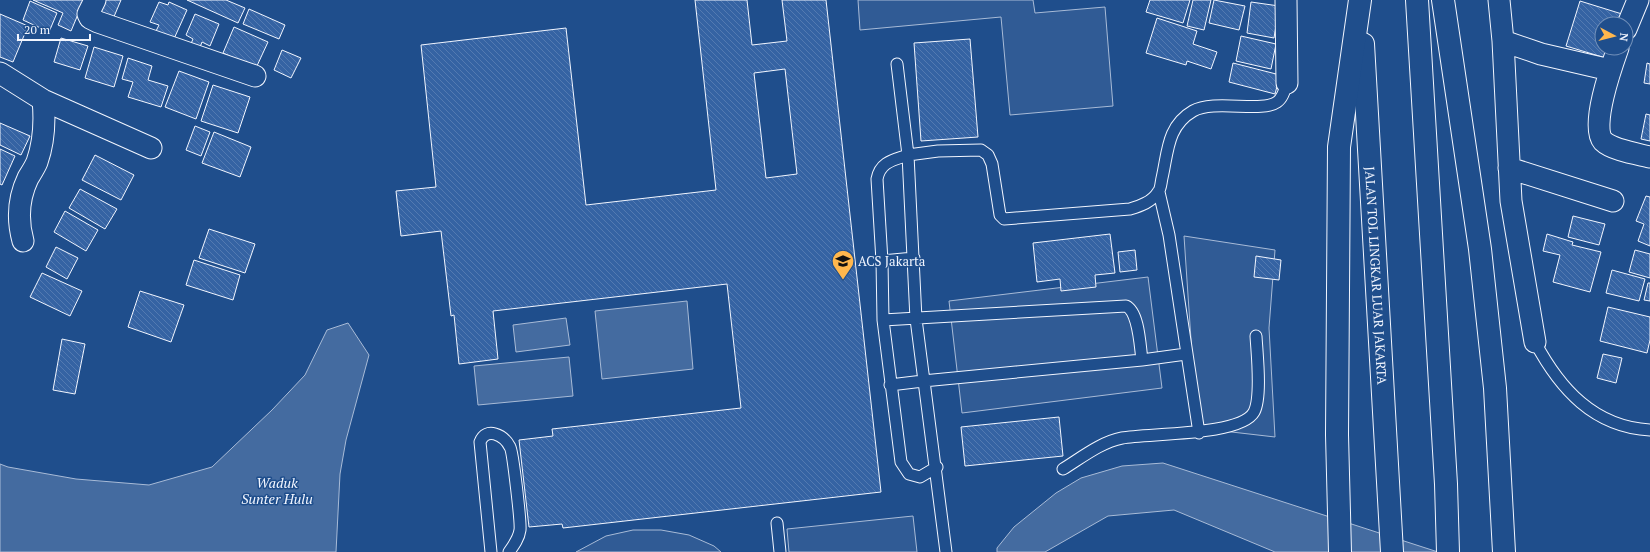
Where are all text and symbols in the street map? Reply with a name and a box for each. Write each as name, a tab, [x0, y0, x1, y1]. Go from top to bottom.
scale bar	[18, 16, 90, 42]
north arrow	[1594, 16, 1634, 56]
text: 20 m	[24, 22, 51, 37]
text: N	[1616, 32, 1631, 43]
street label: JALAN TOL LINGKAR LUAR JAKARTA	[1361, 166, 1391, 385]
school or university icon: ACS Jakarta	[830, 248, 856, 281]
place label: ACS Jakarta	[858, 252, 926, 270]
water label: Waduk Sunter Hulu	[241, 473, 313, 508]

